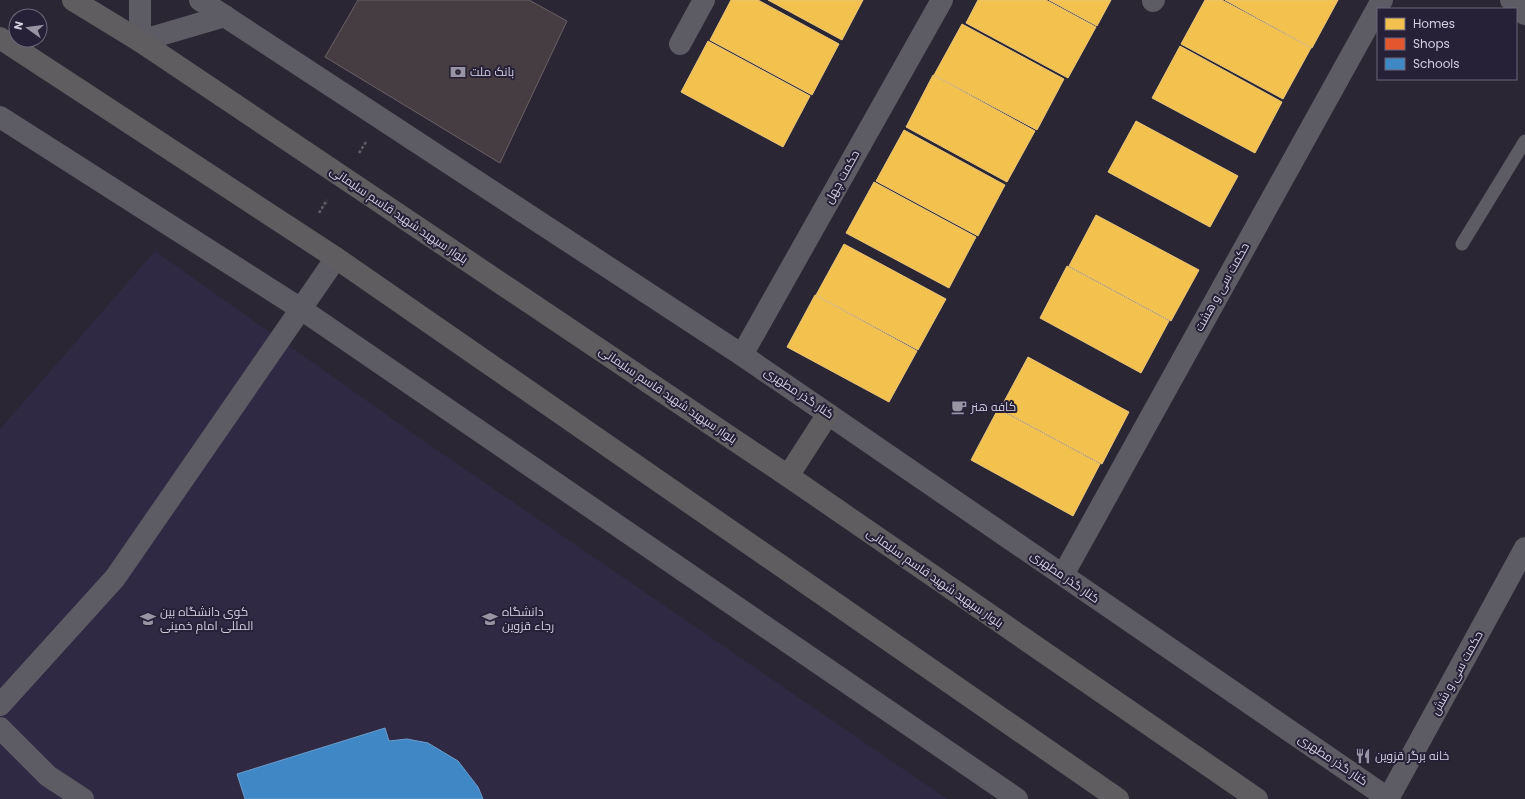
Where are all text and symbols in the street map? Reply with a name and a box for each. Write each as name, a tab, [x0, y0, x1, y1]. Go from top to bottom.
north arrow	[8, 8, 48, 48]
legend	[1377, 8, 1517, 80]
text: Homes	[1413, 15, 1455, 32]
text: N	[10, 20, 27, 32]
text: Shops	[1413, 35, 1450, 52]
text: Schools	[1413, 55, 1460, 72]
bank icon: بانک ملت	[449, 63, 467, 81]
place label: بانک ملت	[470, 63, 514, 80]
street label: حکمت چهل	[820, 147, 864, 207]
street label: بلوار سپهبد شهید قاسم سلیمانی	[327, 162, 472, 267]
street label: حکمت سی و هشت	[1190, 239, 1253, 334]
street label: بلوار سپهبد شهید قاسم سلیمانی	[596, 342, 741, 447]
street label: کنار گذر مطهری	[761, 363, 838, 422]
cafe icon: کافه هنر	[950, 398, 968, 416]
place label: کافه هنر	[970, 398, 1016, 415]
street label: بلوار سپهبد شهید قاسم سلیمانی	[863, 524, 1007, 631]
street label: کنار گذر مطهری	[1027, 546, 1103, 607]
place label: کوی دانشگاه بین المللی امام خمینی	[160, 603, 253, 634]
place label: دانشگاه رجاء قزوین	[502, 603, 554, 634]
school or university icon: کوی دانشگاه بین المللی امام خمینی	[139, 610, 157, 628]
school or university icon: دانشگاه رجاء قزوین	[481, 610, 499, 628]
street label: حکمت سی و شش	[1426, 628, 1487, 718]
street label: کنار گذر مطهری	[1295, 730, 1372, 789]
restaurant icon: خانه برگر قزوین	[1354, 747, 1372, 765]
place label: خانه برگر قزوین	[1375, 747, 1449, 764]

